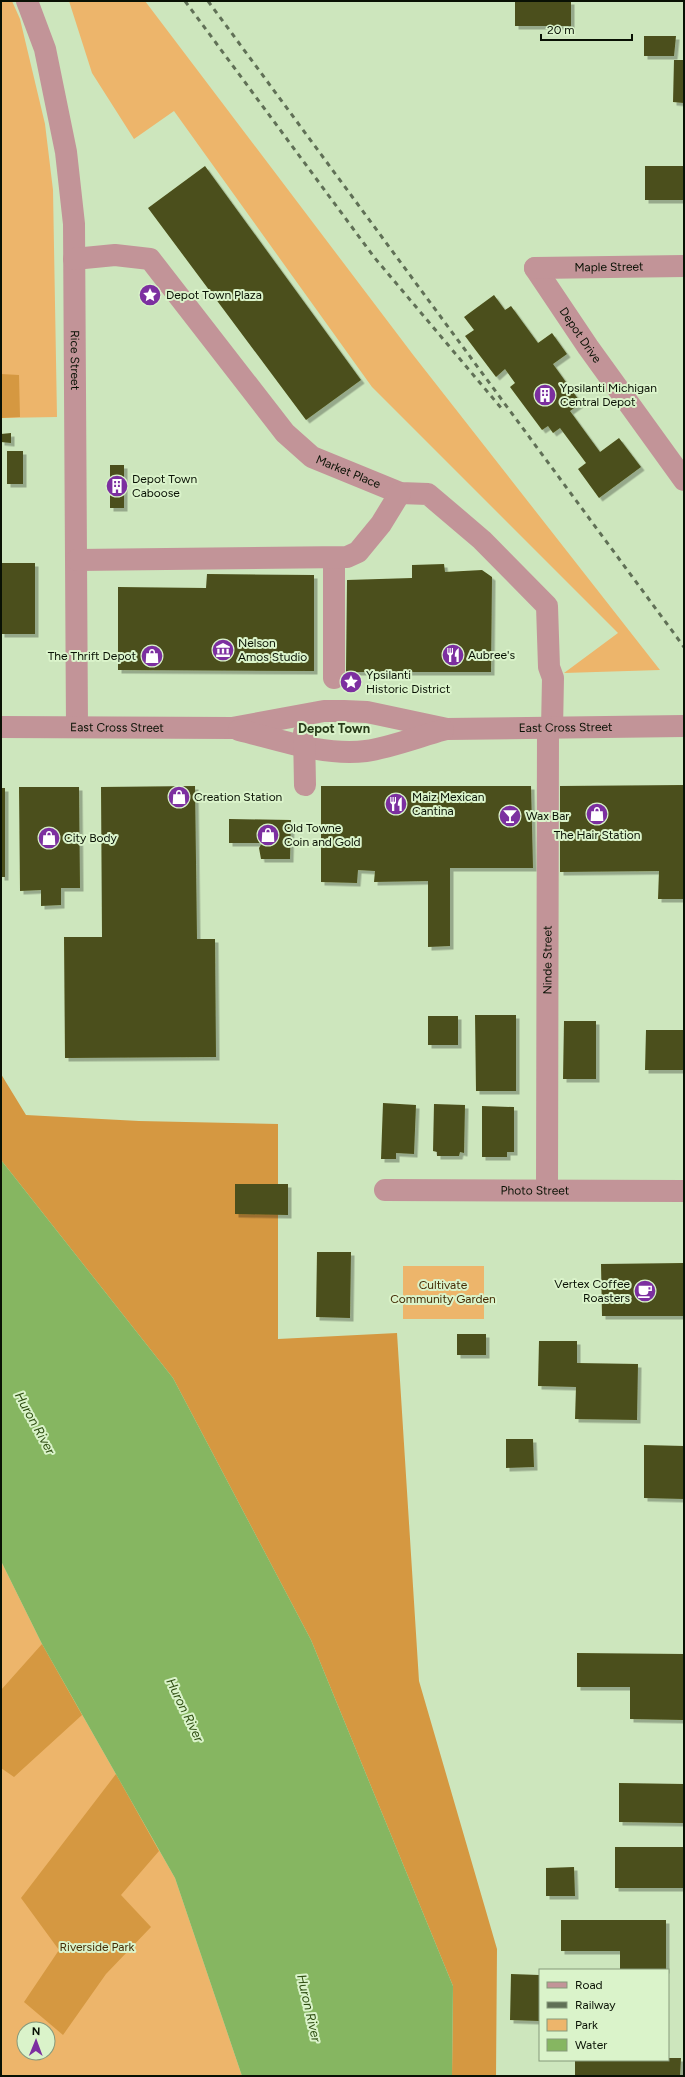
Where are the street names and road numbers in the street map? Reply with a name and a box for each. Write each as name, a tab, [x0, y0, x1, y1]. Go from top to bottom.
street label: Maple Street	[574, 260, 644, 274]
street label: Depot Drive	[556, 305, 604, 366]
street label: Rice Street	[68, 330, 82, 391]
street label: Market Place	[314, 452, 383, 492]
street label: East Cross Street	[70, 720, 164, 735]
street label: East Cross Street	[519, 720, 613, 735]
street label: Ninde Street	[540, 925, 555, 995]
street label: Photo Street	[501, 1183, 570, 1198]

